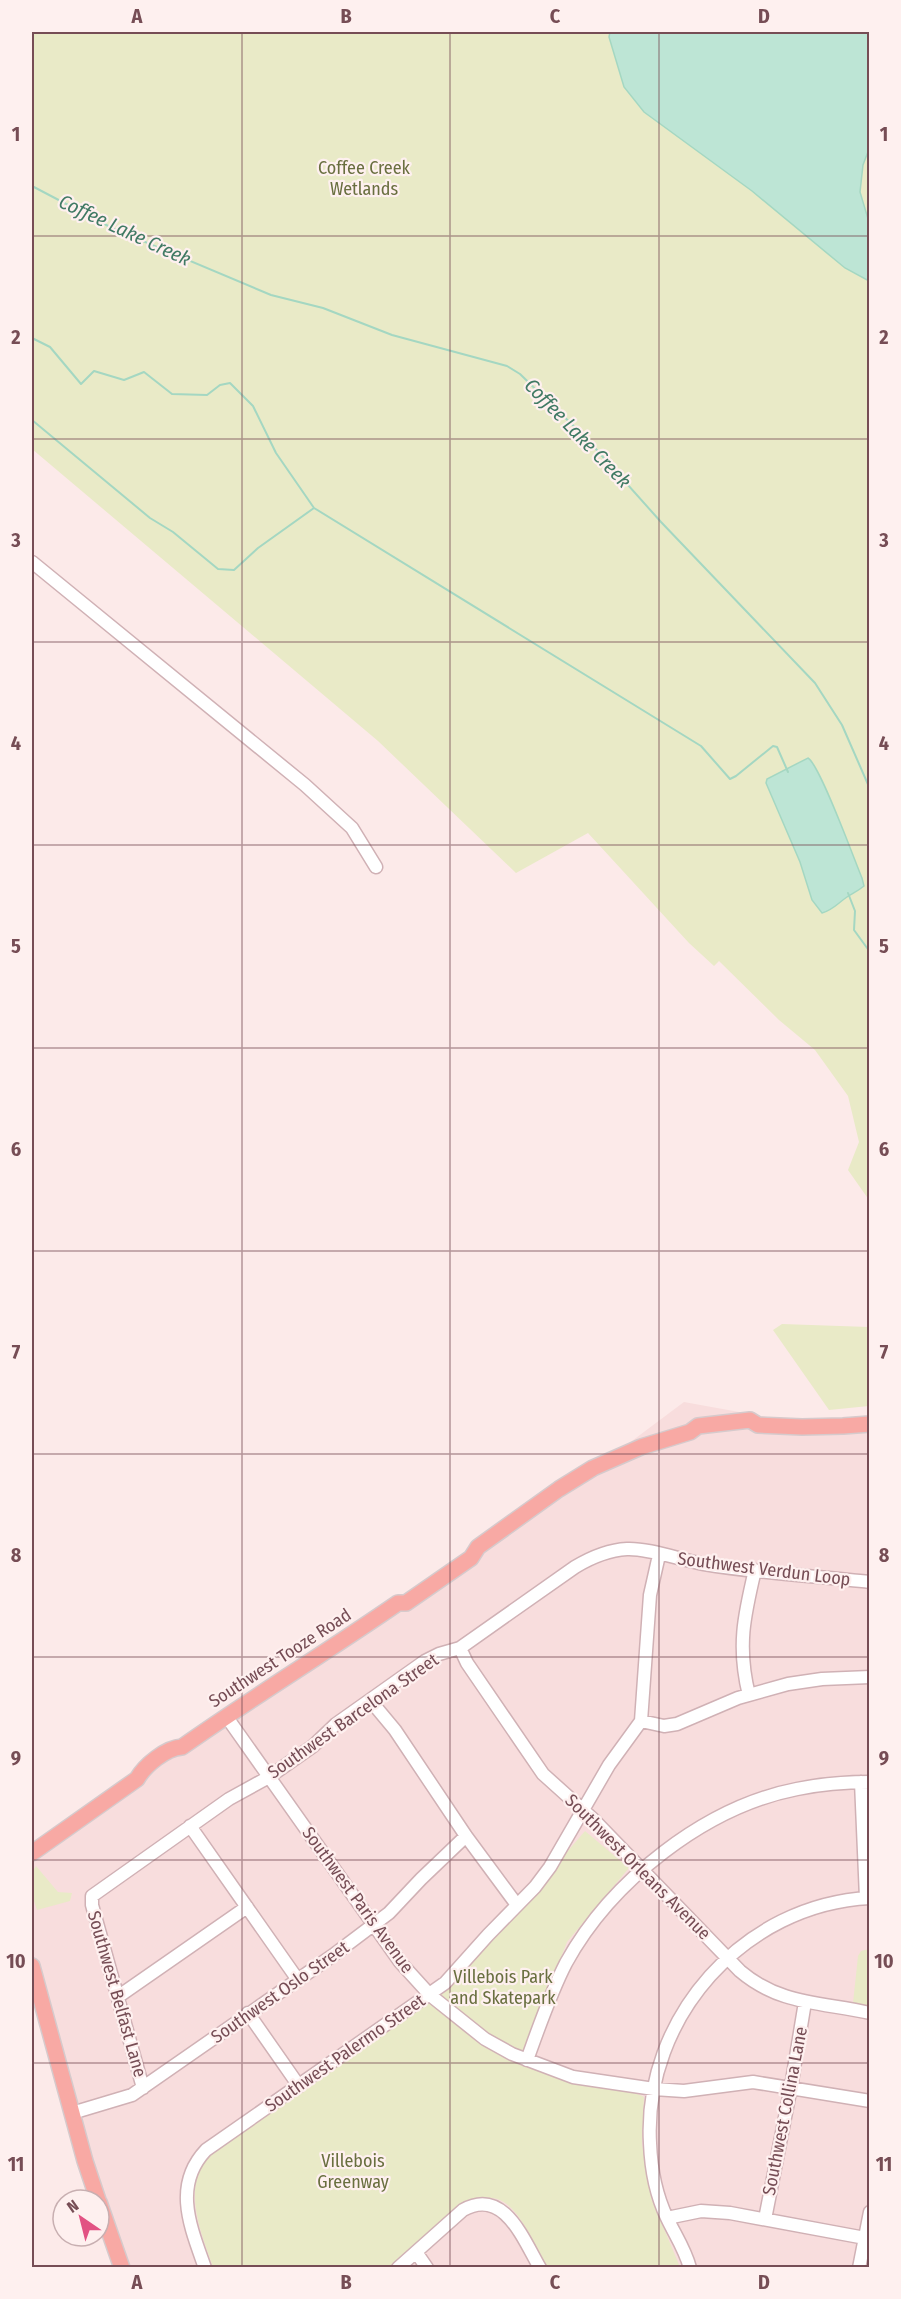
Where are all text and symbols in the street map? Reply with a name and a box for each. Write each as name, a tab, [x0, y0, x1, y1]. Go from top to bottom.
text: A	[131, 4, 144, 28]
text: B	[340, 4, 352, 28]
text: C	[550, 4, 561, 28]
text: D	[758, 4, 770, 28]
text: 1	[12, 122, 20, 146]
text: 1	[880, 122, 888, 146]
park label: Coffee Creek Wetlands	[318, 157, 411, 200]
water label: Coffee Lake Creek	[55, 189, 195, 271]
text: 2	[10, 325, 21, 349]
text: 2	[878, 325, 889, 349]
water label: Coffee Lake Creek	[520, 373, 636, 493]
text: 3	[10, 528, 21, 552]
text: 3	[878, 528, 889, 552]
text: 4	[11, 731, 21, 755]
text: 4	[879, 731, 889, 755]
text: 5	[11, 934, 21, 958]
text: 5	[879, 934, 889, 958]
text: 6	[11, 1137, 21, 1161]
text: 6	[879, 1137, 889, 1161]
text: 7	[12, 1340, 21, 1364]
text: 7	[880, 1340, 889, 1364]
text: 8	[11, 1543, 22, 1567]
text: 8	[879, 1543, 890, 1567]
street label: Southwest Verdun Loop	[676, 1547, 852, 1591]
street label: Southwest Tooze Road	[205, 1604, 355, 1712]
street label: Southwest Barcelona Street	[263, 1649, 443, 1783]
text: 9	[11, 1746, 21, 1770]
text: 9	[879, 1746, 889, 1770]
street label: Southwest Orleans Avenue	[561, 1790, 715, 1944]
street label: Southwest Paris Avenue	[297, 1822, 419, 1978]
street label: Southwest Belfast Lane	[83, 1908, 151, 2080]
street label: Southwest Oslo Street	[207, 1936, 353, 2048]
text: 10	[6, 1949, 26, 1973]
text: 10	[874, 1949, 894, 1973]
park label: Villebois Park and Skatepark	[450, 1966, 556, 2009]
street label: Southwest Palermo Street	[261, 1989, 429, 2117]
street label: Southwest Collina Lane	[758, 2025, 812, 2197]
park label: Villebois Greenway	[317, 2150, 389, 2193]
text: 11	[8, 2152, 24, 2176]
text: 11	[876, 2152, 892, 2176]
north arrow	[51, 2188, 111, 2248]
text: N	[63, 2196, 82, 2217]
text: A	[131, 2270, 144, 2294]
text: B	[340, 2270, 352, 2294]
text: C	[550, 2270, 561, 2294]
text: D	[758, 2270, 770, 2294]

